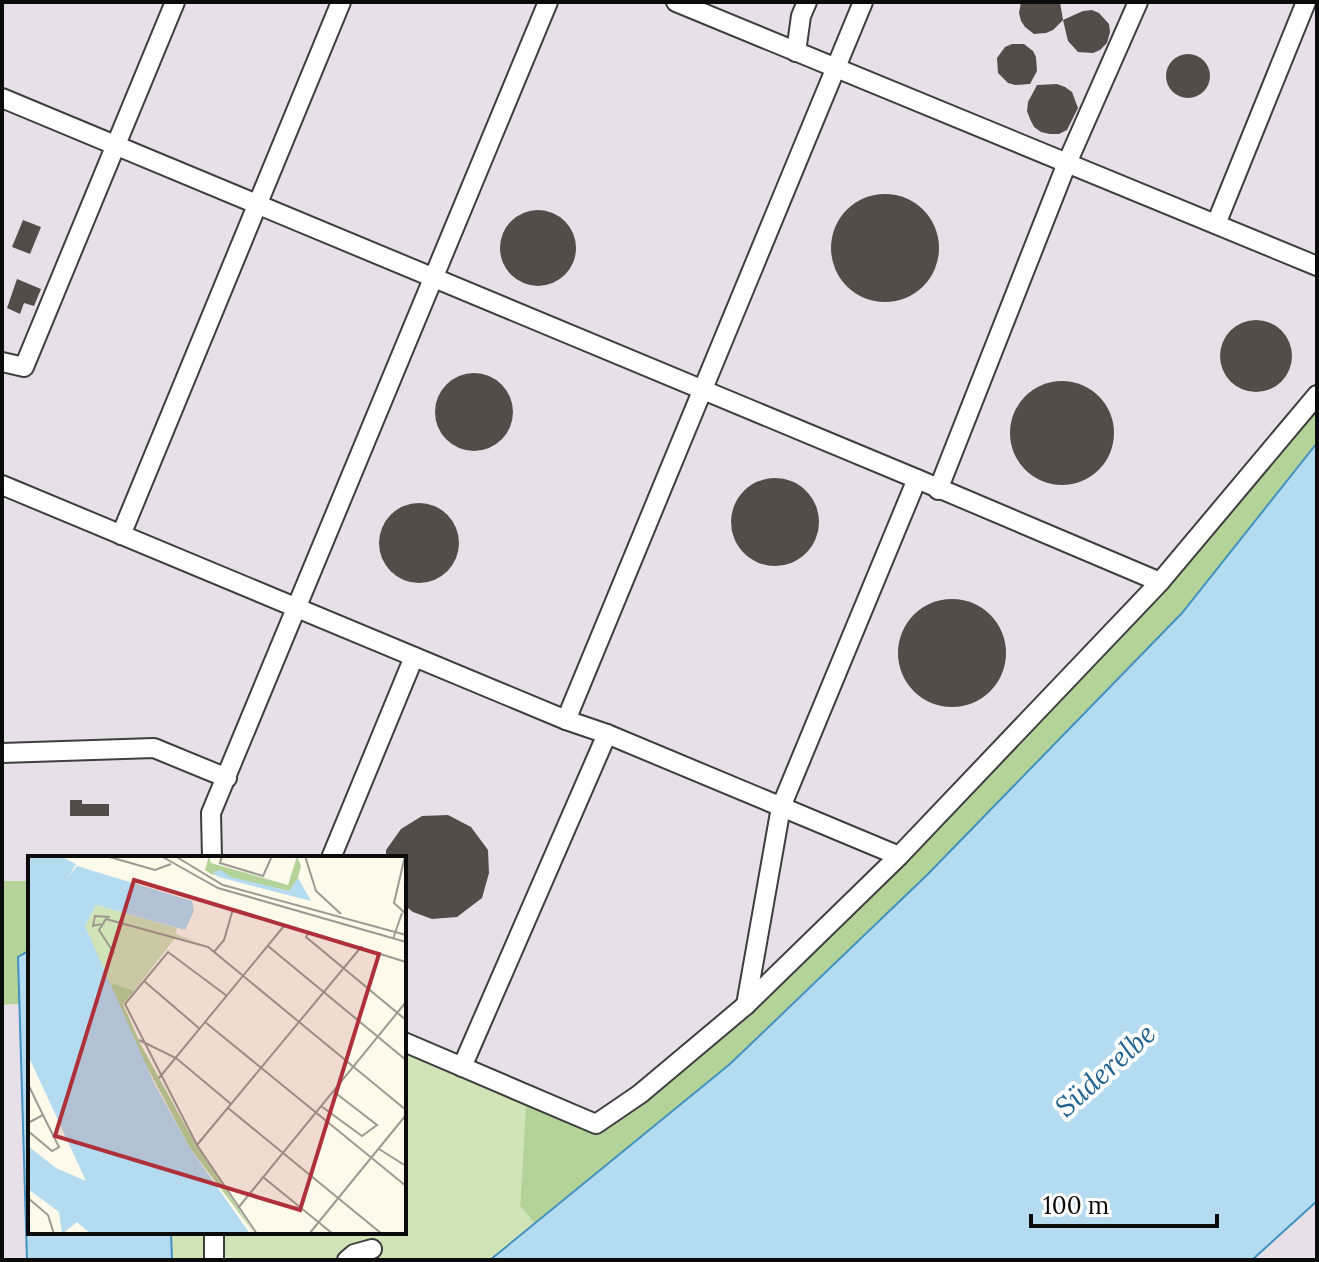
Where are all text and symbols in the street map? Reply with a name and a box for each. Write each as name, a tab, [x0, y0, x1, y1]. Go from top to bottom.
inset map	[28, 856, 406, 1234]
water label: Süderelbe	[1047, 1016, 1163, 1124]
scale bar	[1031, 1178, 1217, 1228]
text: 100 m	[1043, 1190, 1109, 1221]

